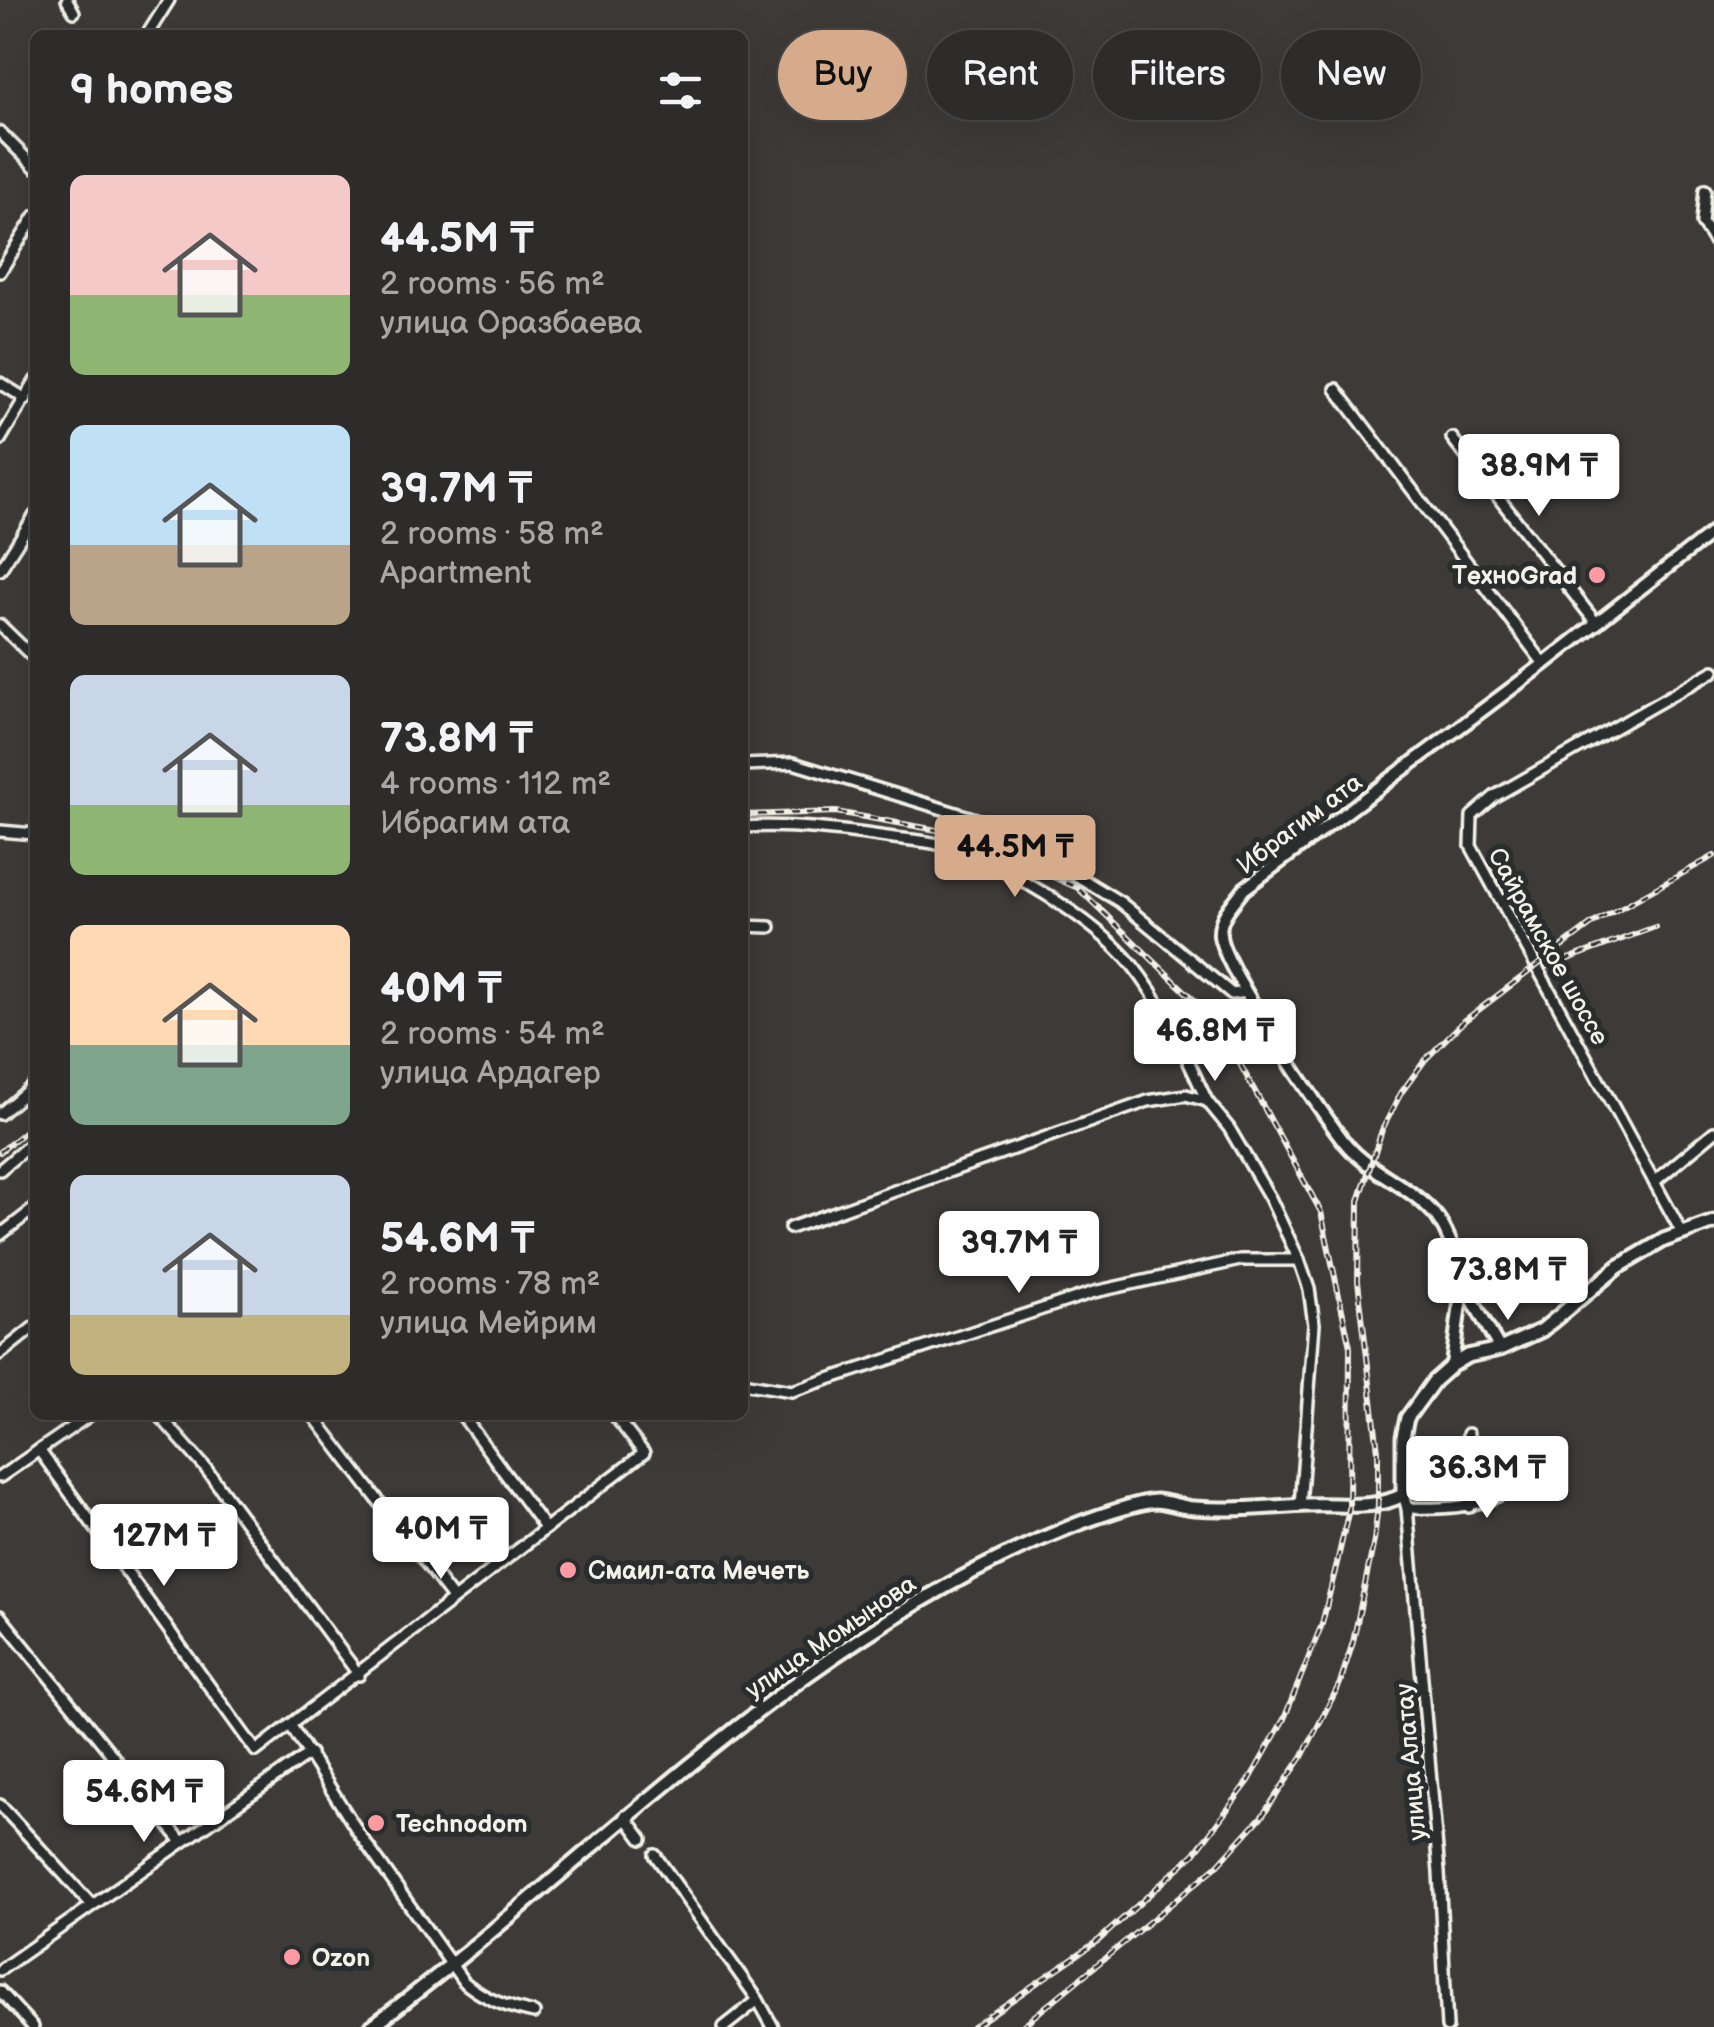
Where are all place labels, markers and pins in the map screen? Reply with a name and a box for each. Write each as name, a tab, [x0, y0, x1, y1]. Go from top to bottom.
pin: 38.9M ₸	[1447, 434, 1631, 519]
place label: ТехноGrad	[1452, 561, 1577, 592]
marker: ТехноGrad	[1586, 564, 1608, 586]
pin: 44.5M ₸	[923, 815, 1107, 900]
pin: 46.8M ₸	[1123, 999, 1307, 1084]
pin: 39.7M ₸	[927, 1211, 1111, 1296]
pin: 73.8M ₸	[1416, 1238, 1600, 1323]
pin: 36.3M ₸	[1395, 1436, 1579, 1521]
pin: 40M ₸	[371, 1497, 511, 1582]
pin: 127M ₸	[83, 1504, 245, 1589]
place label: Смаил-ата Мечеть	[588, 1556, 810, 1587]
marker: Смаил-ата Мечеть	[557, 1559, 579, 1581]
pin: 54.6M ₸	[52, 1760, 236, 1845]
place label: Technodom	[396, 1809, 528, 1840]
marker: Technodom	[365, 1812, 387, 1834]
place label: Ozon	[312, 1943, 370, 1974]
marker: Ozon	[281, 1946, 303, 1968]

